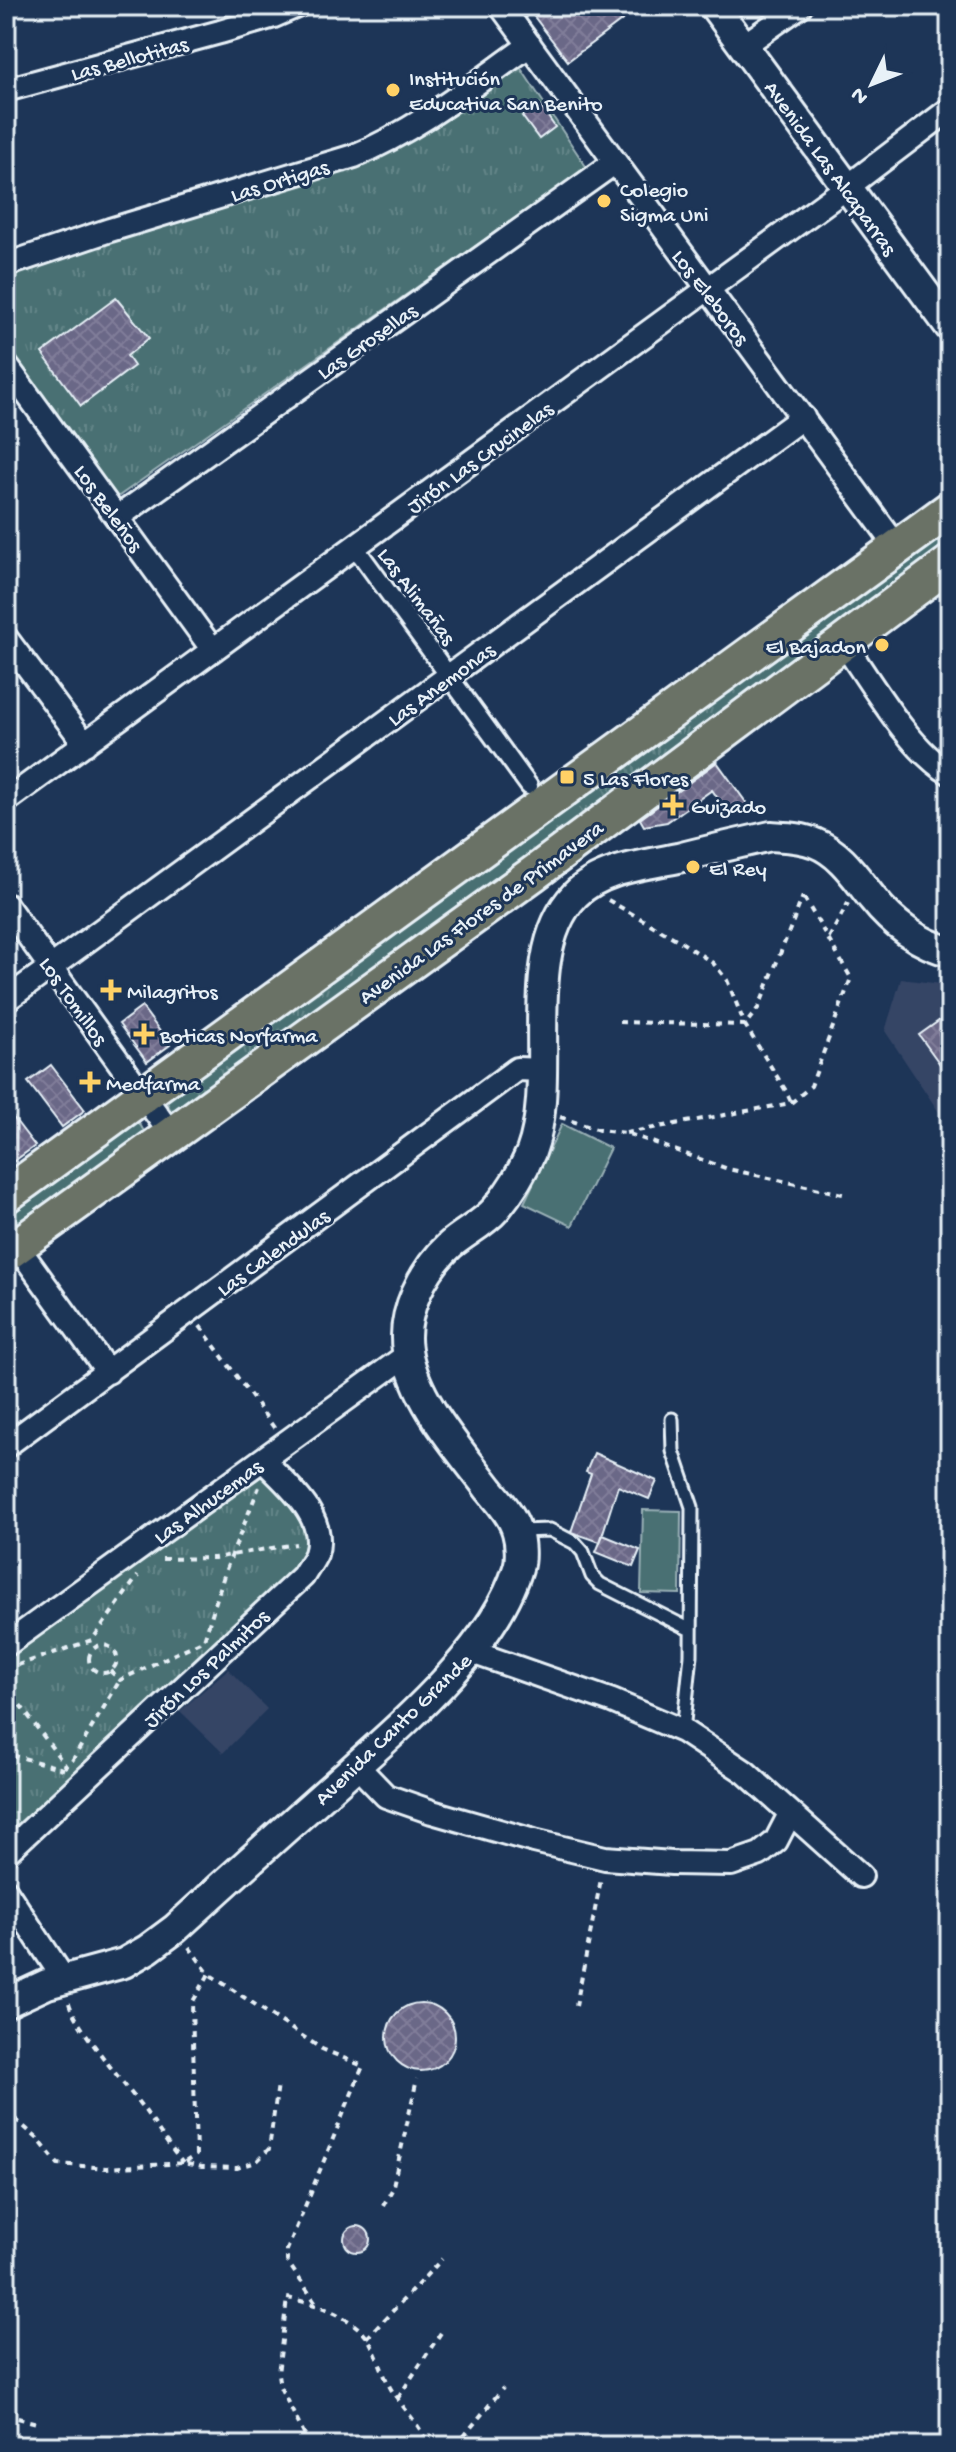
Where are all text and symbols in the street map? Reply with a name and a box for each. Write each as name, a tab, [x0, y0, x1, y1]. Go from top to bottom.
street label: Las Bellotitas	[69, 33, 192, 89]
north arrow	[832, 44, 912, 124]
place label: Institución Educativa San Benito	[409, 68, 603, 119]
street label: Avenida Las Alcaparras	[757, 77, 901, 263]
marker: Institución Educativa San Benito	[384, 81, 402, 99]
text: N	[846, 81, 875, 109]
street label: Las Ortigas	[228, 155, 333, 210]
place label: Colegio Sigma Uni	[620, 179, 708, 230]
marker: Colegio Sigma Uni	[595, 192, 613, 210]
street label: Los Eleboros	[664, 245, 754, 352]
street label: Las Grosellas	[313, 299, 424, 387]
street label: Jirón Las Crucinelas	[403, 397, 560, 521]
street label: Los Beleños	[66, 461, 148, 559]
street label: Las Alimañas	[370, 544, 460, 652]
place label: El Bajadon	[765, 636, 867, 662]
marker: El Bajadon	[873, 636, 891, 654]
street label: Las Anemonas	[384, 638, 502, 734]
marker: 5 Las Flores	[558, 768, 576, 786]
place label: 5 Las Flores	[583, 768, 689, 794]
marker: Guizado	[662, 794, 684, 816]
place label: Guizado	[691, 796, 766, 822]
street label: Avenida Las Flores de Primavera	[355, 816, 610, 1012]
marker: El Rey	[684, 858, 702, 876]
place label: El Rey	[709, 858, 767, 884]
street label: Los Tomillos	[32, 953, 112, 1052]
marker: Milagritos	[102, 981, 120, 999]
place label: Milagritos	[127, 981, 219, 1007]
marker: Boticas Norfarma	[135, 1025, 153, 1043]
place label: Boticas Norfarma	[159, 1025, 318, 1051]
marker: Medfarma	[81, 1073, 99, 1091]
place label: Medfarma	[106, 1073, 201, 1099]
street label: Las Calendulas	[213, 1204, 336, 1304]
street label: Las Alhucemas	[150, 1454, 270, 1551]
street label: Jirón Los Palmitos	[140, 1605, 277, 1735]
street label: Avenida Canto Grande	[311, 1649, 479, 1813]

